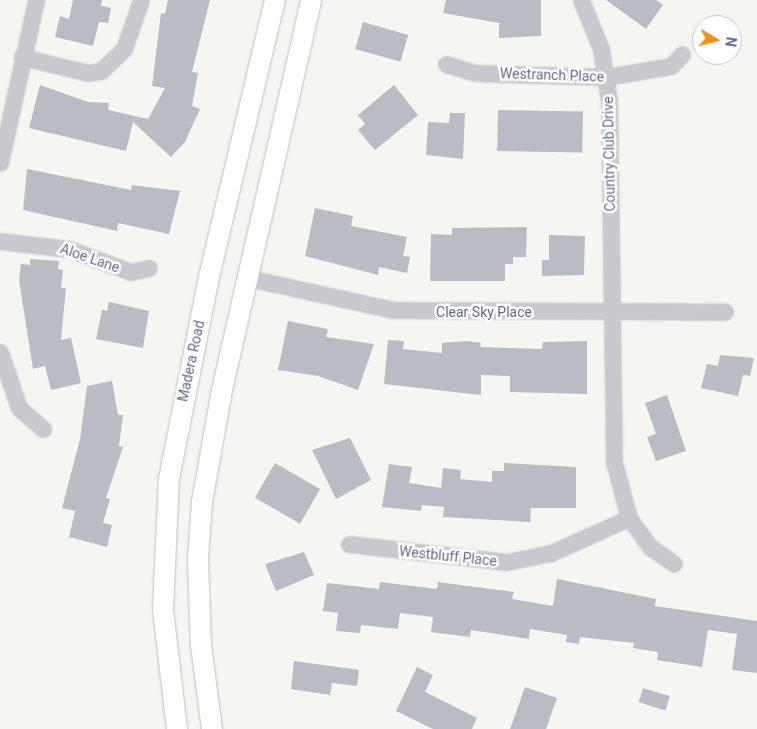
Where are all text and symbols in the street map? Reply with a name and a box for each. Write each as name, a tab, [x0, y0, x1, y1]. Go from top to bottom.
north arrow	[692, 15, 742, 65]
text: N	[722, 36, 739, 48]
street label: Westranch Place	[500, 65, 604, 85]
street label: Country Club Drive	[600, 96, 618, 212]
street label: Aloe Lane	[58, 240, 122, 276]
street label: Clear Sky Place	[436, 304, 532, 320]
street label: Madera Road	[174, 319, 208, 403]
street label: Westbluff Place	[398, 543, 498, 569]

